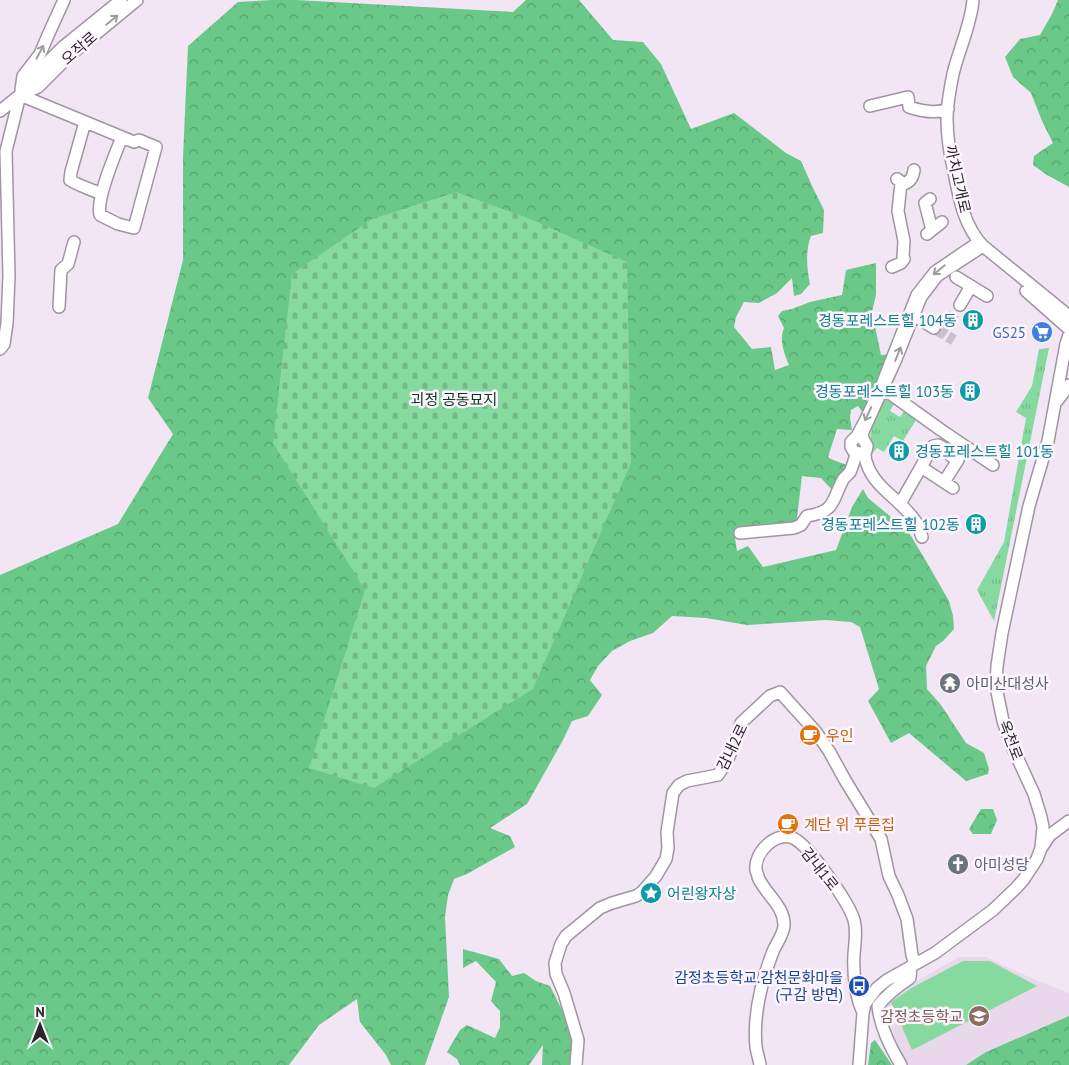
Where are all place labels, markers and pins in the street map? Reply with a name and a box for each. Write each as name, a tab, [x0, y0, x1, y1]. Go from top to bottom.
building icon: 경동포레스트힐 104동	[961, 308, 985, 332]
place label: 경동포레스트힐 104동	[818, 311, 957, 330]
supermarket icon: GS25	[1030, 320, 1054, 344]
place label: GS25	[993, 323, 1026, 342]
building icon: 경동포레스트힐 103동	[958, 379, 982, 403]
place label: 경동포레스트힐 103동	[815, 382, 954, 401]
building icon: 경동포레스트힐 101동	[887, 439, 911, 463]
place label: 경동포레스트힐 101동	[915, 442, 1054, 461]
building icon: 경동포레스트힐 102동	[964, 512, 988, 536]
place label: 경동포레스트힐 102동	[821, 515, 960, 534]
temple icon: 아미산대성사	[938, 671, 962, 695]
place label: 아미산대성사	[966, 674, 1049, 693]
cafe icon: 우인	[798, 723, 822, 747]
place label: 우인	[826, 726, 854, 745]
cafe icon: 계단 위 푸른집	[776, 812, 800, 836]
place label: 계단 위 푸른집	[804, 815, 895, 834]
church icon: 아미성당	[946, 852, 970, 876]
place label: 아미성당	[974, 855, 1029, 874]
place icon: 어린왕자상	[639, 881, 663, 905]
place label: 어린왕자상	[667, 884, 736, 903]
place label: 감정초등학교.감천문화마을 (구감 방면)	[674, 968, 843, 1004]
bus stop icon: 감정초등학교.감천문화마을 (구감 방면)	[847, 974, 871, 998]
school or university icon: 감정초등학교	[967, 1004, 991, 1028]
place label: 감정초등학교	[880, 1007, 963, 1026]

